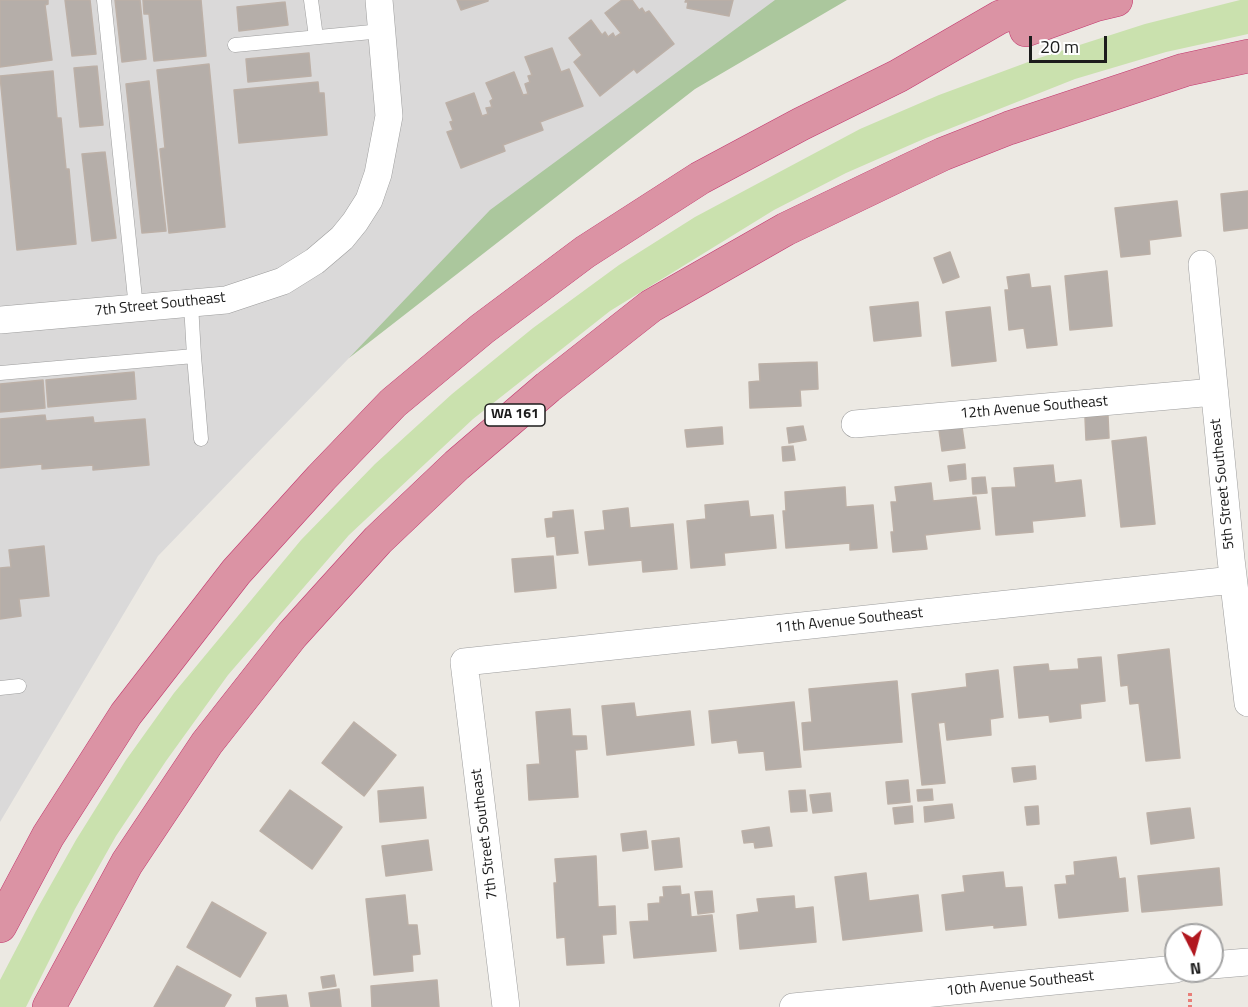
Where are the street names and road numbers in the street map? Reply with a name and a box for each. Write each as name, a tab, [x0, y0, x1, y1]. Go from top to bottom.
street label: 7th Street Southeast	[94, 289, 226, 321]
street label: 12th Avenue Southeast	[959, 393, 1109, 423]
road number: WA 161	[485, 404, 545, 426]
street label: 5th Street Southeast	[1207, 418, 1239, 550]
street label: 11th Avenue Southeast	[774, 604, 924, 638]
street label: 7th Street Southeast	[468, 768, 502, 900]
street label: 10th Avenue Southeast	[945, 967, 1095, 1001]

